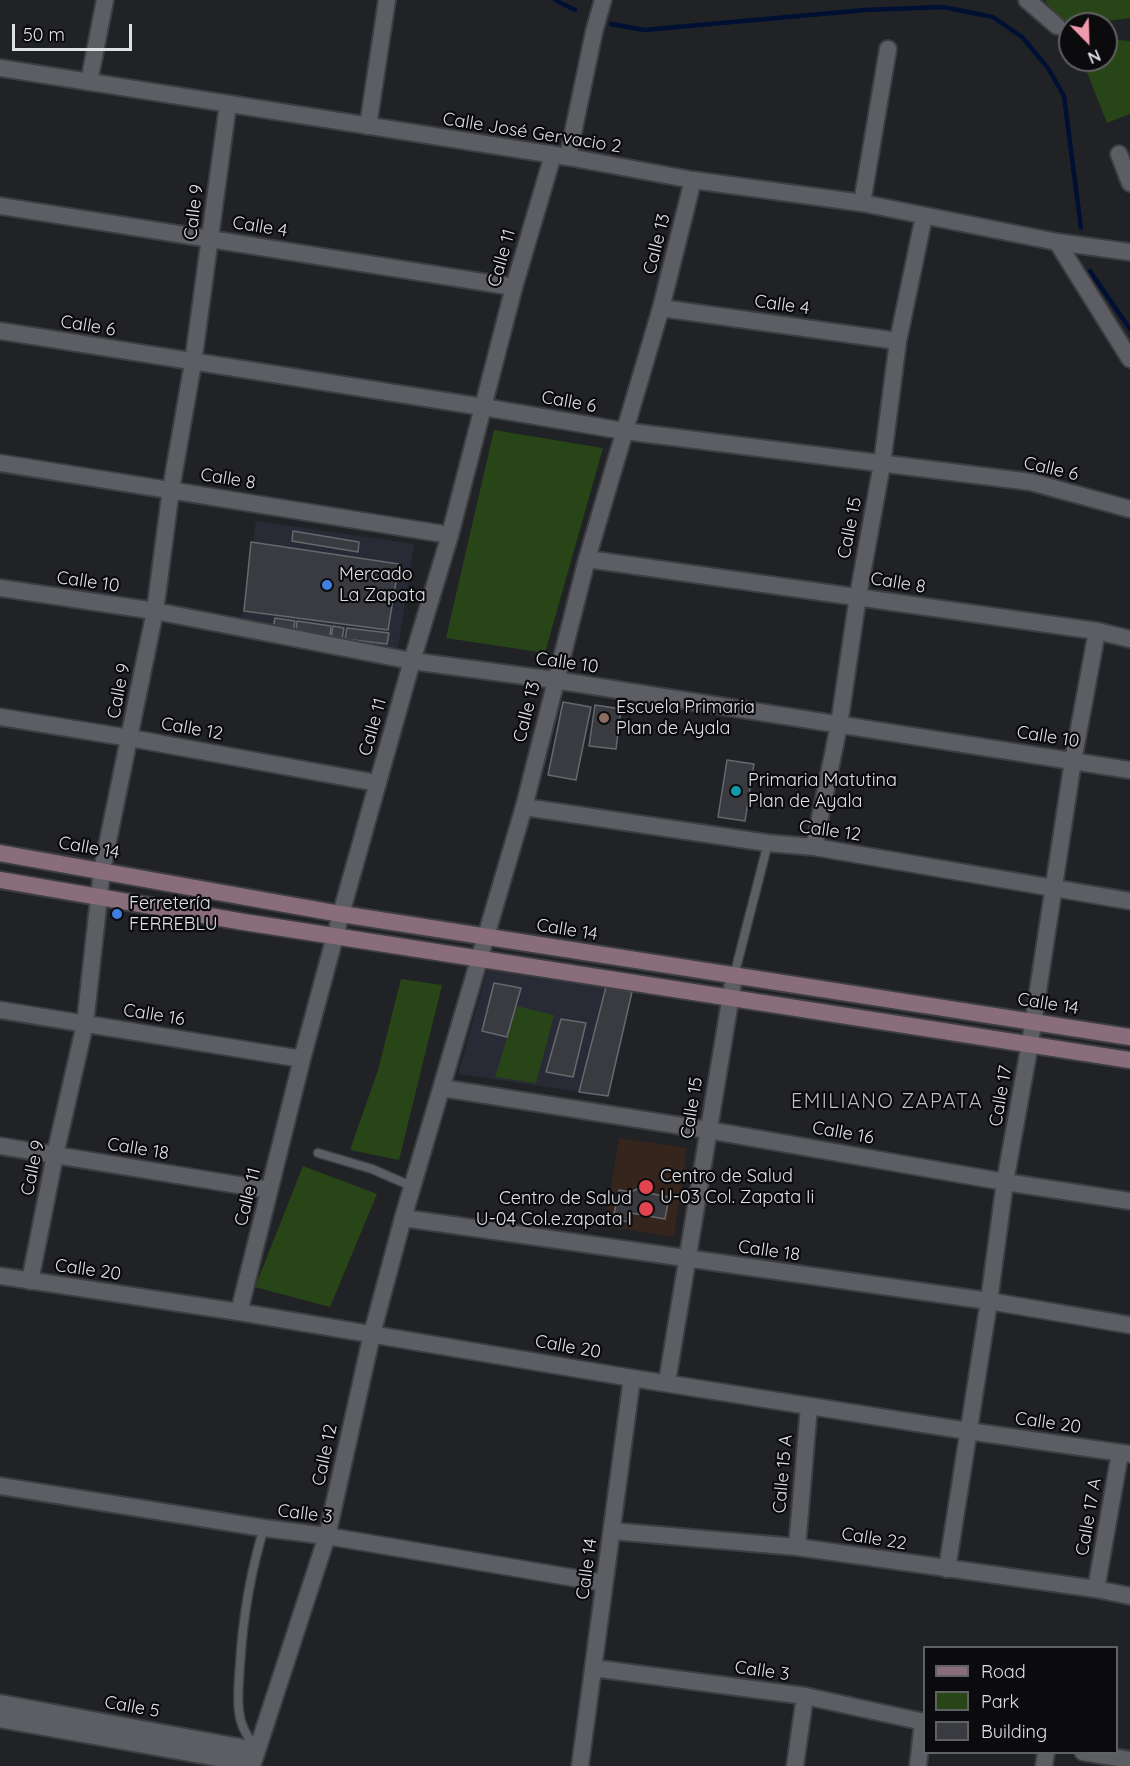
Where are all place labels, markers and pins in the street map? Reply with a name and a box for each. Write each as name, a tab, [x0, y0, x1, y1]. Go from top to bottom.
place label: Mercado La Zapata	[339, 564, 426, 606]
marker: Mercado La Zapata	[320, 578, 334, 592]
place label: Escuela Primaria Plan de Ayala	[616, 697, 755, 740]
marker: Escuela Primaria Plan de Ayala	[597, 711, 611, 725]
place label: Primaria Matutina Plan de Ayala	[748, 770, 897, 812]
marker: Primaria Matutina Plan de Ayala	[729, 784, 743, 798]
place label: Ferretería FERREBLU	[129, 893, 218, 936]
marker: Ferretería FERREBLU	[110, 907, 124, 921]
place label: Centro de Salud U-03 Col. Zapata Ii	[660, 1166, 814, 1208]
marker: Centro de Salud U-03 Col. Zapata Ii	[637, 1178, 655, 1196]
place label: Centro de Salud U-04 Col.e.zapata I	[476, 1188, 632, 1230]
marker: Centro de Salud U-04 Col.e.zapata I	[637, 1200, 655, 1218]

